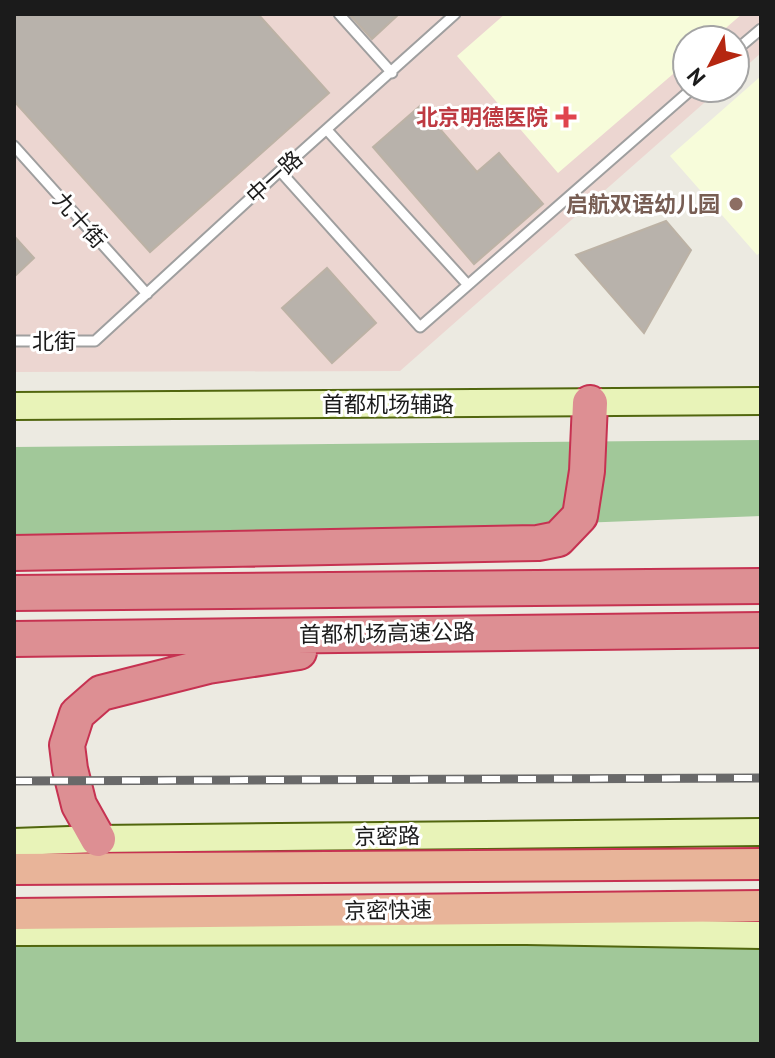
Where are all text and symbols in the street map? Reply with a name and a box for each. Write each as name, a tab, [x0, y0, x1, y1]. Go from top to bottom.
north arrow	[671, 24, 751, 104]
text: N	[681, 62, 711, 92]
place label: 北京明德医院	[416, 103, 548, 131]
marker: 北京明德医院	[555, 106, 577, 128]
street label: 中一路	[240, 145, 308, 209]
street label: 九十街	[48, 186, 112, 254]
place label: 启航双语幼儿园	[566, 190, 720, 218]
marker: 启航双语幼儿园	[727, 195, 745, 213]
street label: 北街	[32, 327, 76, 355]
street label: 首都机场辅路	[322, 390, 454, 418]
street label: 首都机场高速公路	[299, 617, 475, 649]
street label: 京密路	[354, 821, 420, 851]
street label: 京密快速	[344, 895, 432, 925]

